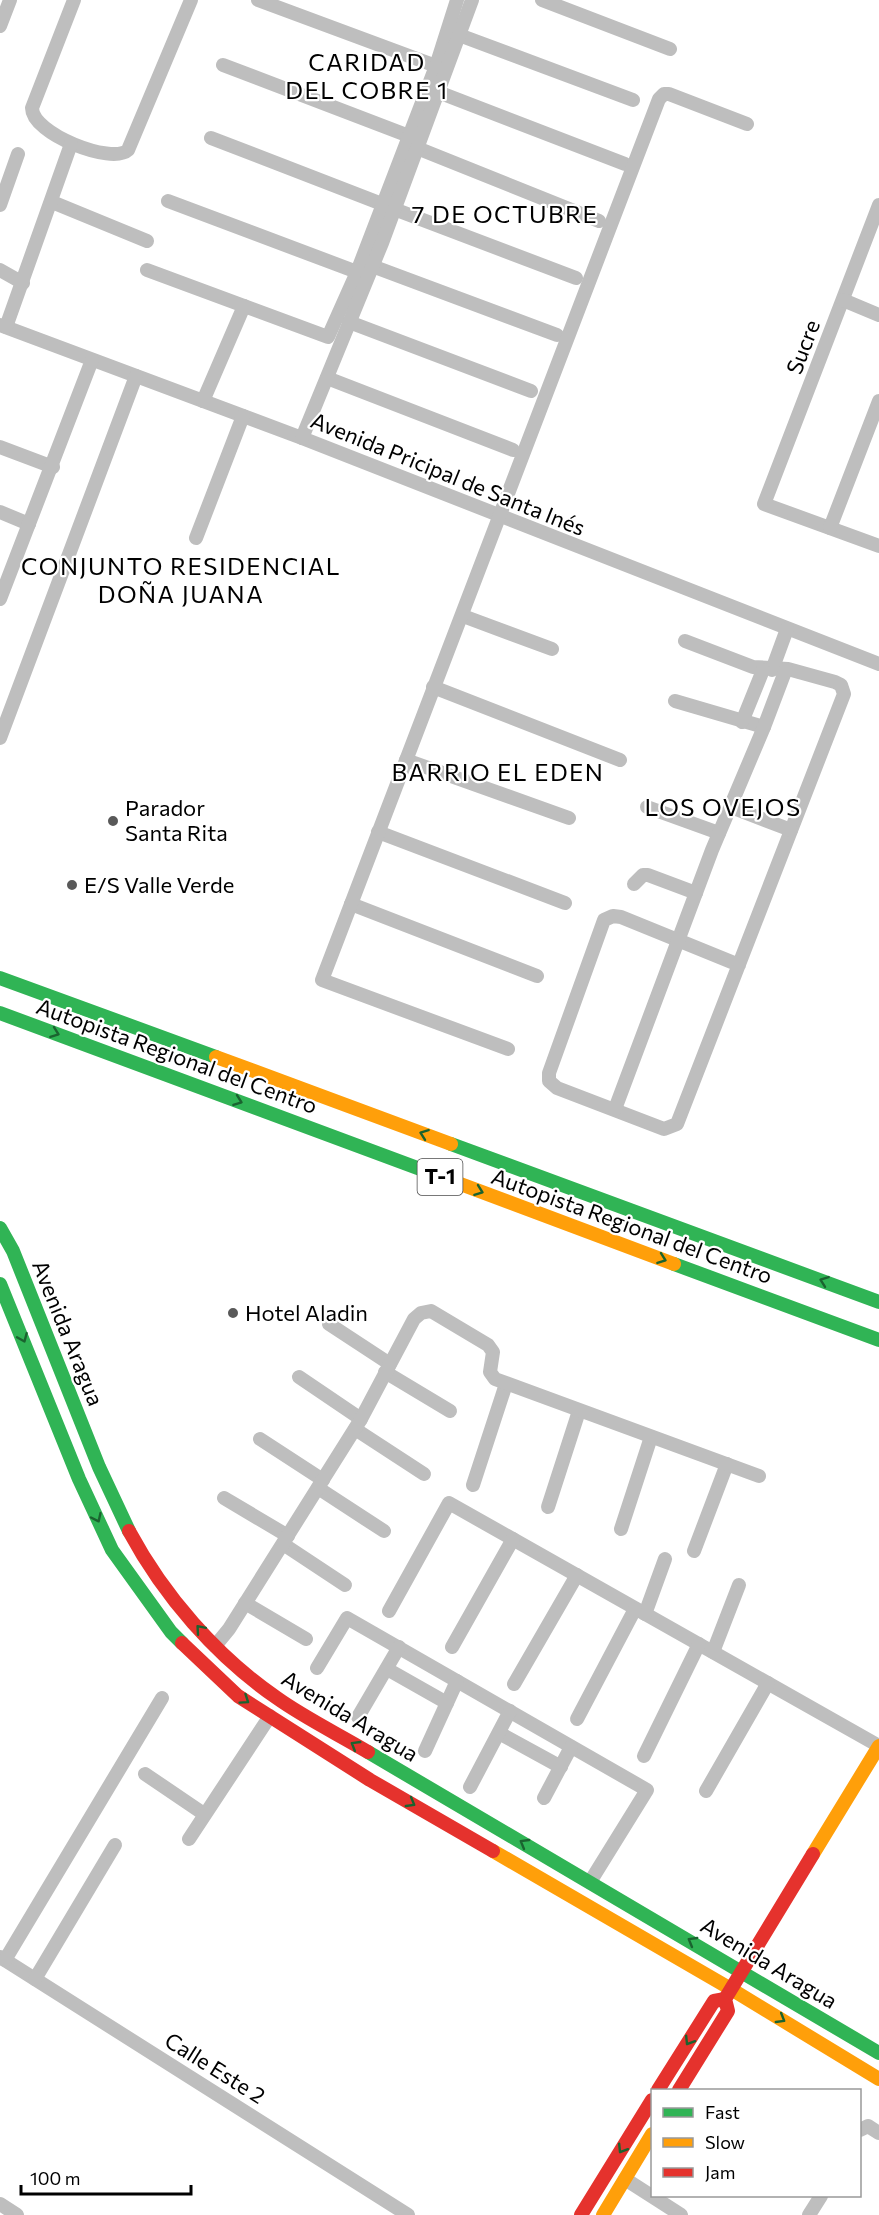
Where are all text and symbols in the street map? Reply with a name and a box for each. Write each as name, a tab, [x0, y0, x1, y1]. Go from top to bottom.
district label: CARIDAD DEL COBRE 1	[285, 47, 449, 104]
district label: 7 DE OCTUBRE	[412, 199, 598, 228]
street label: Sucre	[780, 316, 825, 378]
street label: Avenida Pricipal de Santa Inés	[307, 406, 589, 541]
district label: CONJUNTO RESIDENCIAL DOÑA JUANA	[21, 551, 341, 608]
district label: BARRIO EL EDEN	[392, 757, 604, 786]
district label: LOS OVEJOS	[644, 792, 802, 821]
place label: Parador Santa Rita	[125, 794, 228, 846]
marker: Parador Santa Rita	[106, 814, 120, 828]
place label: E/S Valle Verde	[84, 871, 234, 898]
marker: E/S Valle Verde	[65, 878, 79, 892]
street label: Autopista Regional del Centro	[33, 992, 321, 1119]
one-way arrow	[49, 1026, 60, 1039]
one-way arrow	[232, 1094, 242, 1107]
one-way arrow	[419, 1129, 430, 1142]
road number: T-1	[418, 1159, 462, 1195]
street label: Autopista Regional del Centro	[488, 1162, 776, 1289]
one-way arrow	[473, 1184, 484, 1197]
one-way arrow	[656, 1252, 667, 1265]
street label: Avenida Aragua	[27, 1256, 110, 1409]
one-way arrow	[819, 1276, 830, 1289]
place label: Hotel Aladin	[245, 1299, 368, 1326]
marker: Hotel Aladin	[226, 1306, 240, 1320]
one-way arrow	[16, 1332, 28, 1343]
one-way arrow	[90, 1512, 102, 1523]
one-way arrow	[196, 1625, 207, 1636]
street label: Avenida Aragua	[277, 1664, 423, 1767]
one-way arrow	[239, 1693, 250, 1704]
one-way arrow	[351, 1741, 361, 1752]
one-way arrow	[405, 1796, 415, 1807]
one-way arrow	[519, 1839, 530, 1851]
street label: Avenida Aragua	[696, 1911, 842, 2014]
one-way arrow	[688, 1937, 698, 1949]
one-way arrow	[775, 2012, 785, 2024]
street label: Calle Este 2	[160, 2026, 271, 2109]
one-way arrow	[684, 2035, 696, 2045]
legend	[651, 2089, 861, 2197]
text: Fast	[705, 2101, 740, 2123]
text: Slow	[705, 2131, 745, 2153]
one-way arrow	[617, 2143, 629, 2153]
scale bar	[21, 2158, 190, 2196]
text: Jam	[705, 2161, 735, 2183]
text: 100 m	[30, 2167, 80, 2189]

